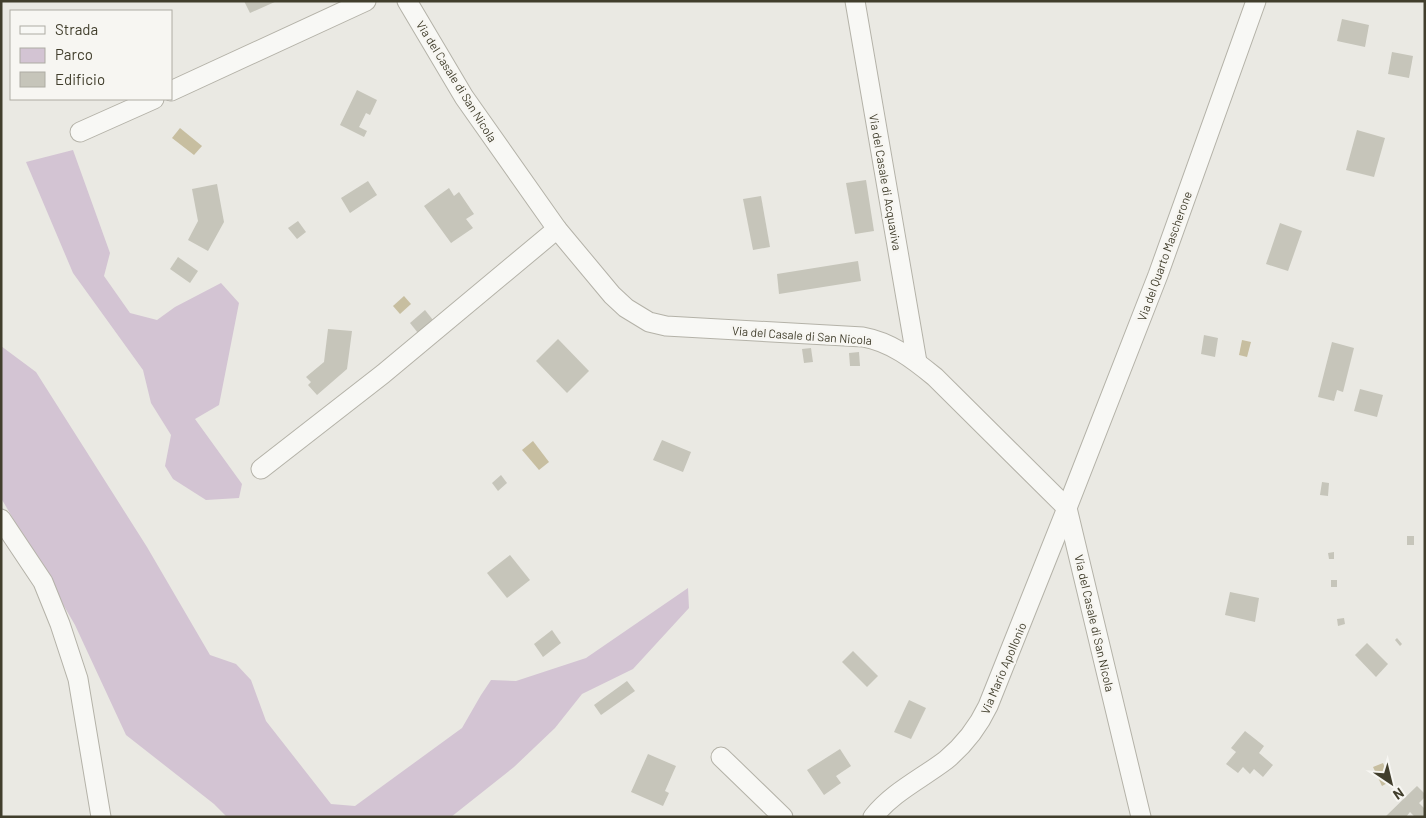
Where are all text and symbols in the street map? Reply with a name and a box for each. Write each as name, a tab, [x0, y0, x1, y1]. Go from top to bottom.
legend	[10, 10, 172, 100]
street label: Via del Casale di San Nicola	[414, 18, 500, 144]
text: Strada	[55, 20, 98, 38]
text: Parco	[55, 45, 93, 63]
text: Edificio	[55, 70, 105, 88]
street label: Via del Casale di Acquaviva	[867, 113, 905, 251]
street label: Via del Quarto Mascherone	[1134, 189, 1194, 323]
street label: Via del Casale di San Nicola	[731, 323, 873, 347]
street label: Via del Casale di San Nicola	[1072, 553, 1118, 693]
street label: Via Mario Apollonio	[977, 620, 1029, 716]
north arrow	[1366, 758, 1416, 808]
text: N	[1390, 784, 1407, 804]

